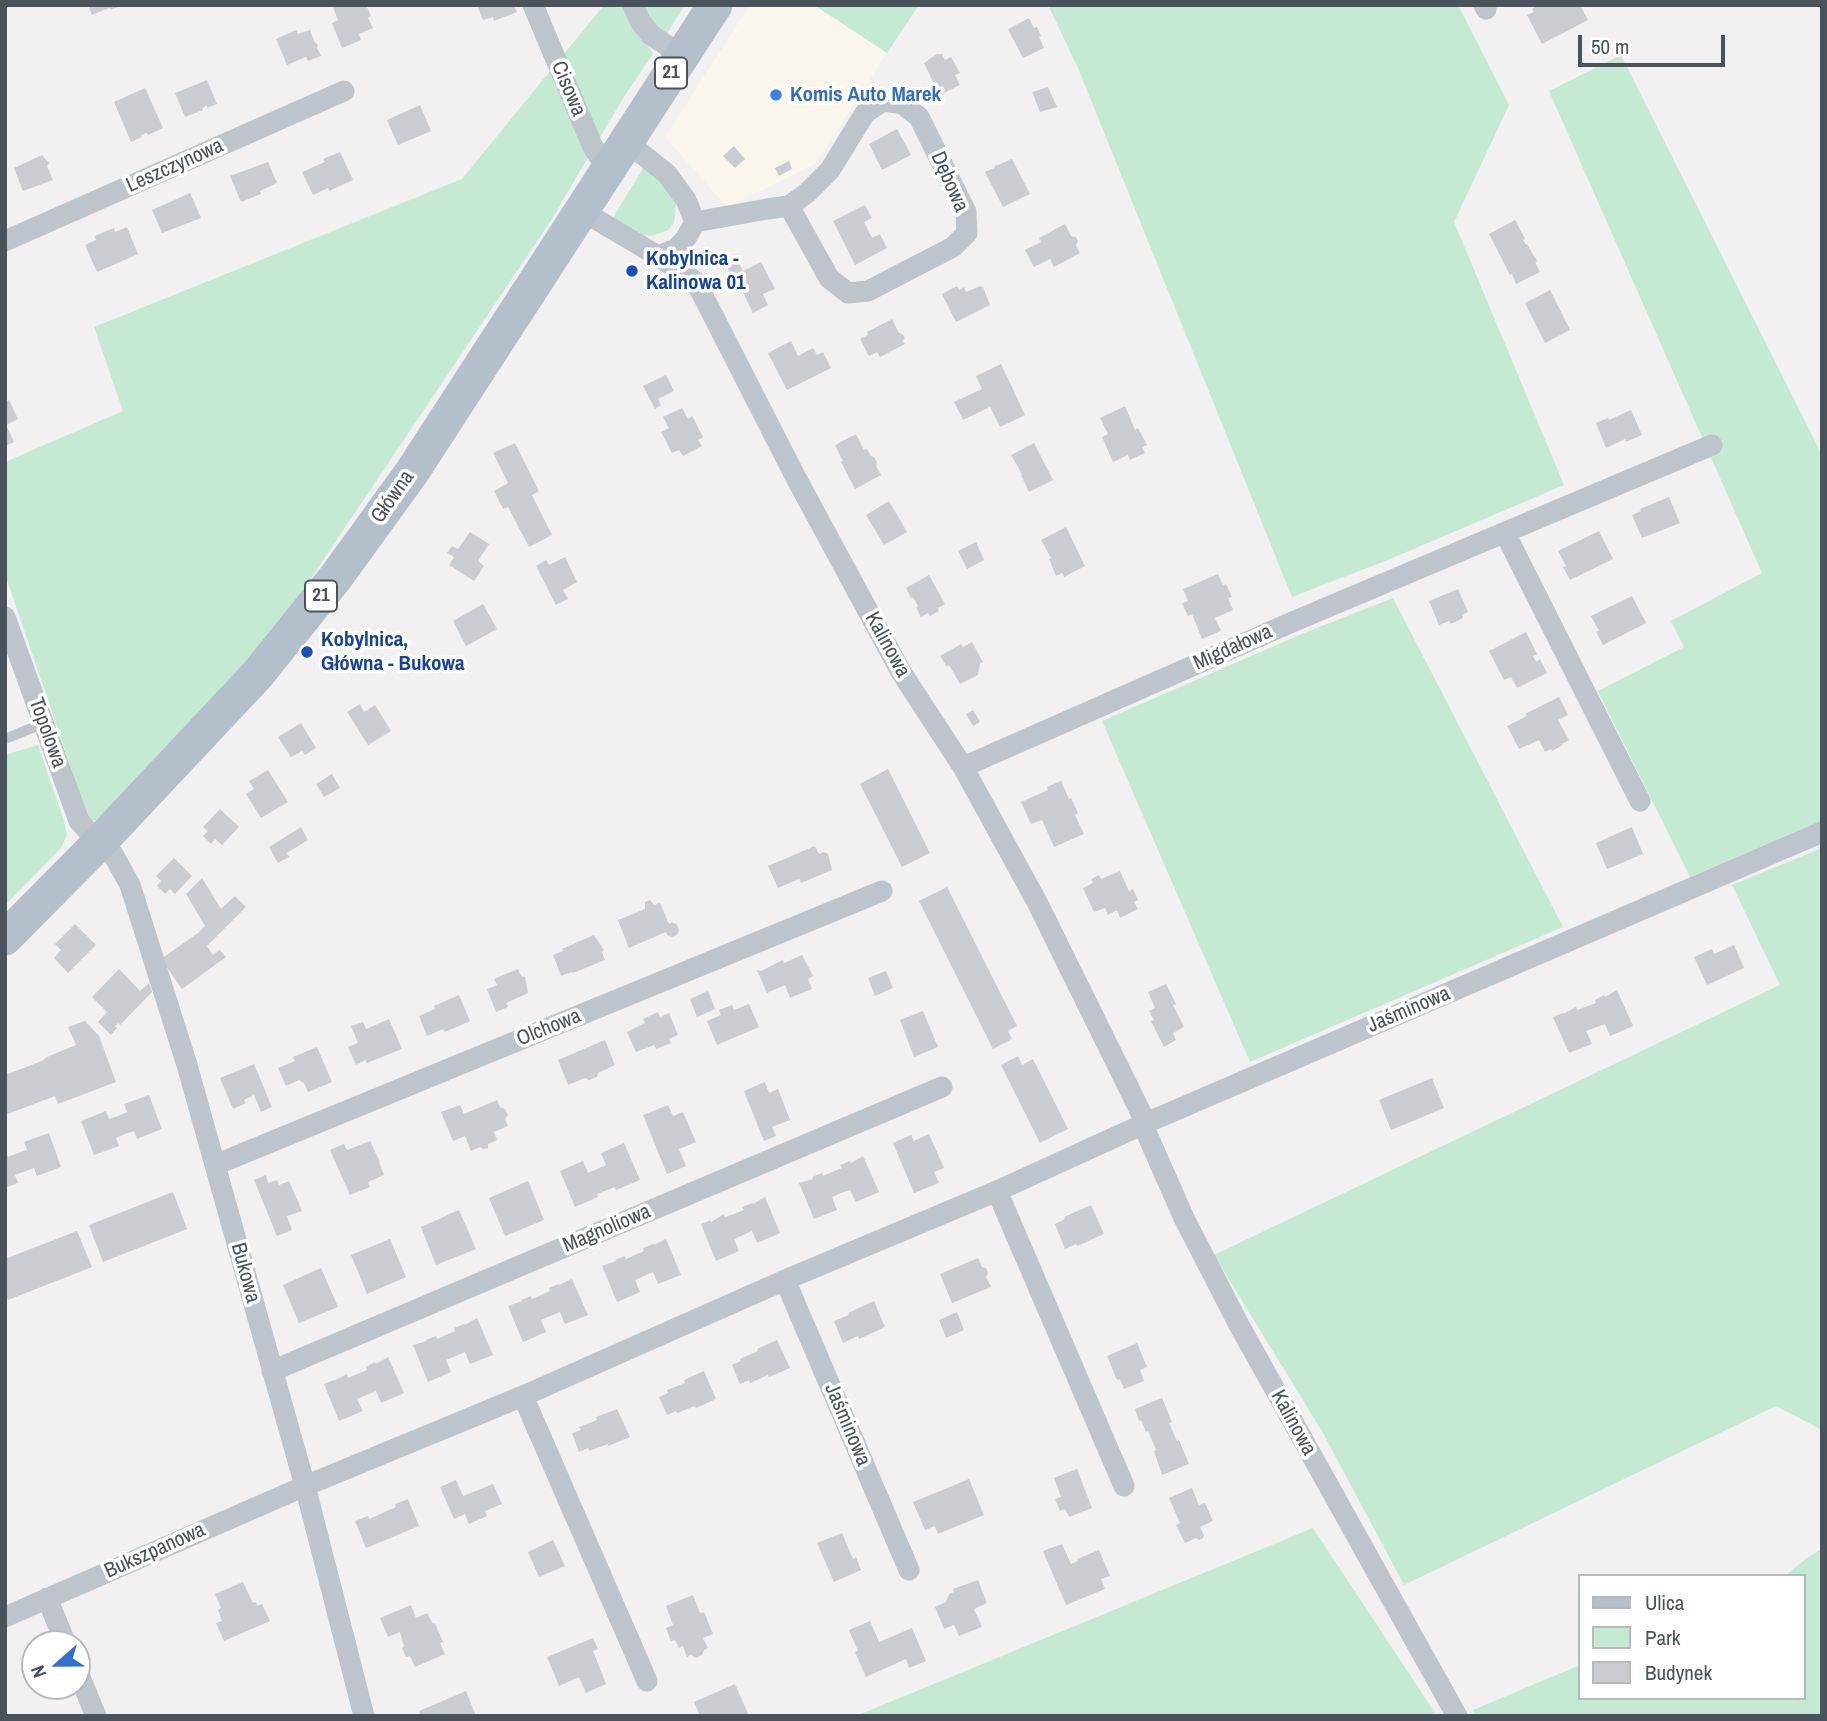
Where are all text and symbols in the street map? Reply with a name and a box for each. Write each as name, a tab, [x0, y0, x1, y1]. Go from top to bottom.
scale bar	[1582, 21, 1729, 65]
text: 50 m	[1591, 32, 1629, 61]
street label: Cisowa	[545, 58, 591, 120]
road number: 21	[655, 58, 687, 88]
place label: Komis Auto Marek	[790, 82, 941, 108]
marker: Komis Auto Marek	[768, 87, 784, 103]
street label: Leszczynowa	[123, 133, 227, 199]
street label: Dębowa	[925, 148, 973, 216]
place label: Kobylnica - Kalinowa 01	[646, 246, 746, 296]
marker: Kobylnica - Kalinowa 01	[624, 263, 640, 279]
street label: Główna	[366, 466, 420, 528]
road number: 21	[305, 580, 337, 611]
street label: Kalinowa	[859, 608, 915, 682]
street label: Migdałowa	[1190, 620, 1276, 676]
place label: Kobylnica, Główna - Bukowa	[321, 627, 465, 677]
marker: Kobylnica, Główna - Bukowa	[299, 644, 315, 660]
street label: Topolowa	[23, 695, 71, 771]
street label: Jaśminowa	[1364, 981, 1454, 1039]
street label: Olchowa	[513, 1004, 585, 1052]
street label: Magnoliowa	[559, 1199, 655, 1259]
street label: Bukowa	[225, 1240, 265, 1306]
street label: Jaśminowa	[818, 1380, 876, 1470]
street label: Kalinowa	[1265, 1386, 1321, 1460]
street label: Bukszpanowa	[101, 1518, 209, 1584]
legend	[1578, 1574, 1806, 1700]
text: Ulica	[1645, 1588, 1684, 1617]
text: Park	[1645, 1623, 1680, 1652]
north arrow	[21, 1630, 91, 1700]
text: Budynek	[1645, 1658, 1712, 1687]
text: N	[24, 1662, 52, 1682]

